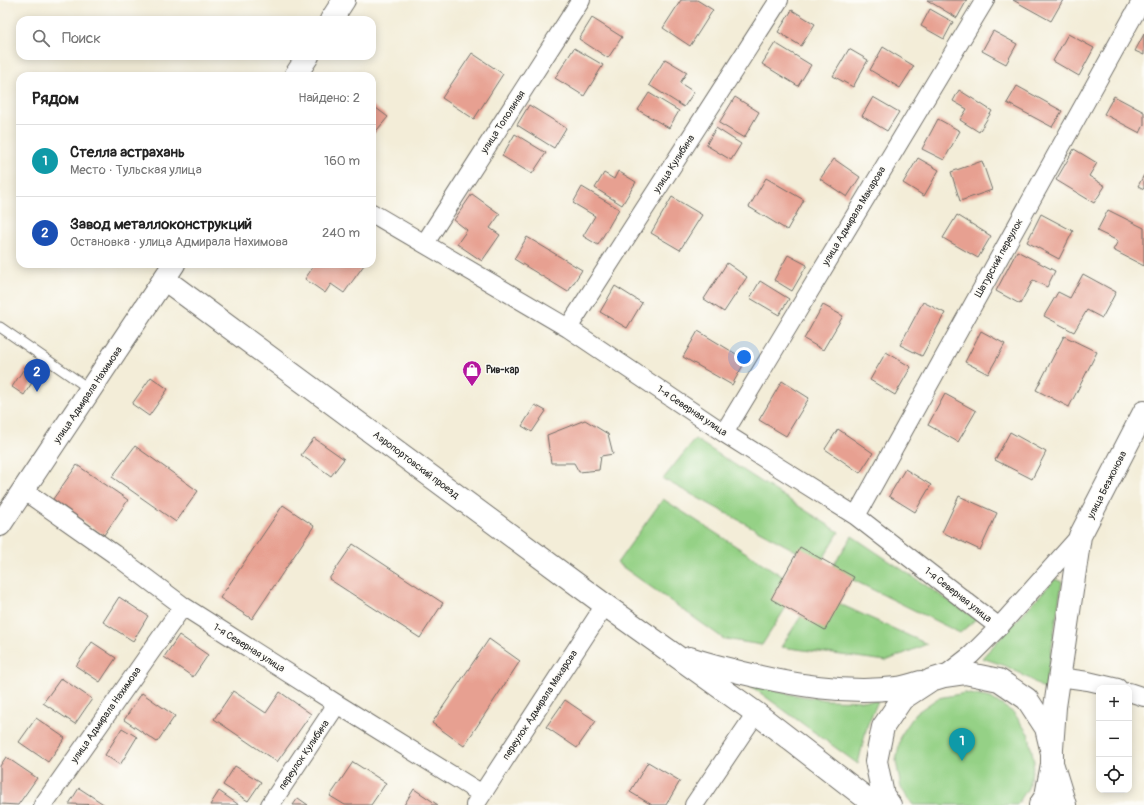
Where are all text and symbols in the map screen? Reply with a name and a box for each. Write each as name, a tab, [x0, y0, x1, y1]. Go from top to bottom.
search box	[16, 16, 376, 60]
icon: search	[30, 27, 52, 49]
text: Поиск	[62, 29, 101, 48]
text: Рядом	[32, 88, 79, 109]
street label: улица Тополиная	[478, 88, 528, 157]
text: Найдено: 2	[298, 90, 360, 106]
street label: улица Кулибина	[650, 133, 697, 196]
text: Стелла астрахань	[70, 143, 185, 162]
text: 1	[42, 153, 48, 169]
text: 160 m	[324, 153, 360, 169]
text: Место · Тульская улица	[70, 162, 202, 178]
street label: улица Адмирала Макарова	[819, 164, 889, 269]
text: Завод металлоконструкций	[70, 215, 252, 234]
street label: Шатурский переулок	[972, 217, 1026, 299]
text: 2	[41, 225, 49, 241]
text: 240 m	[322, 225, 360, 241]
text: Остановка · улица Адмирала Нахимова	[70, 234, 288, 250]
street label: улица Адмирала Нахимова	[51, 344, 125, 446]
your location	[734, 347, 754, 367]
pin: 2	[24, 359, 50, 392]
shop icon: Рив-кар	[461, 359, 483, 387]
place label: Рив-кар	[486, 364, 519, 376]
street label: 1-я Северная улица	[655, 383, 730, 439]
street label: Аэропортовский проезд	[370, 429, 462, 501]
street label: улица Безжонова	[1084, 449, 1129, 522]
street label: 1-я Северная улица	[922, 565, 994, 625]
street label: 1-я Северная улица	[211, 621, 287, 675]
street label: переулок Адмирала Макарова	[500, 648, 580, 762]
street label: улица Адмирала Нахимова	[68, 665, 144, 766]
map controls	[1096, 685, 1132, 793]
button: +	[1096, 685, 1132, 721]
street label: переулок Кулибина	[276, 718, 332, 792]
button: −	[1096, 721, 1132, 757]
pin: 1	[949, 728, 975, 761]
button: locate	[1096, 757, 1132, 793]

